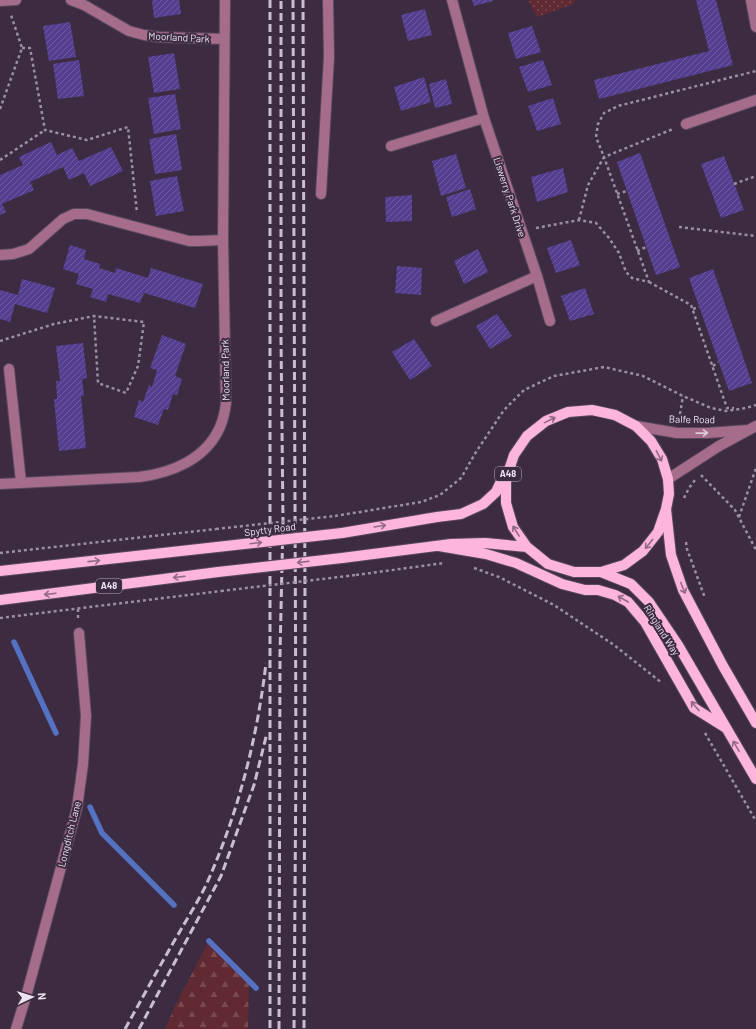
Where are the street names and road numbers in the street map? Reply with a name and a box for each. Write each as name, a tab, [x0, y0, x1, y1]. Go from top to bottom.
street label: Moorland Park	[148, 29, 210, 45]
street label: Liswerry Park Drive	[491, 156, 529, 238]
street label: Moorland Park	[218, 339, 232, 401]
street label: Balfe Road	[669, 413, 715, 425]
road number: A48	[495, 467, 521, 481]
street label: Spytty Road	[244, 520, 296, 538]
road number: A48	[96, 579, 122, 593]
street label: Ringland Way	[642, 602, 683, 658]
street label: Longditch Lane	[55, 800, 83, 868]

